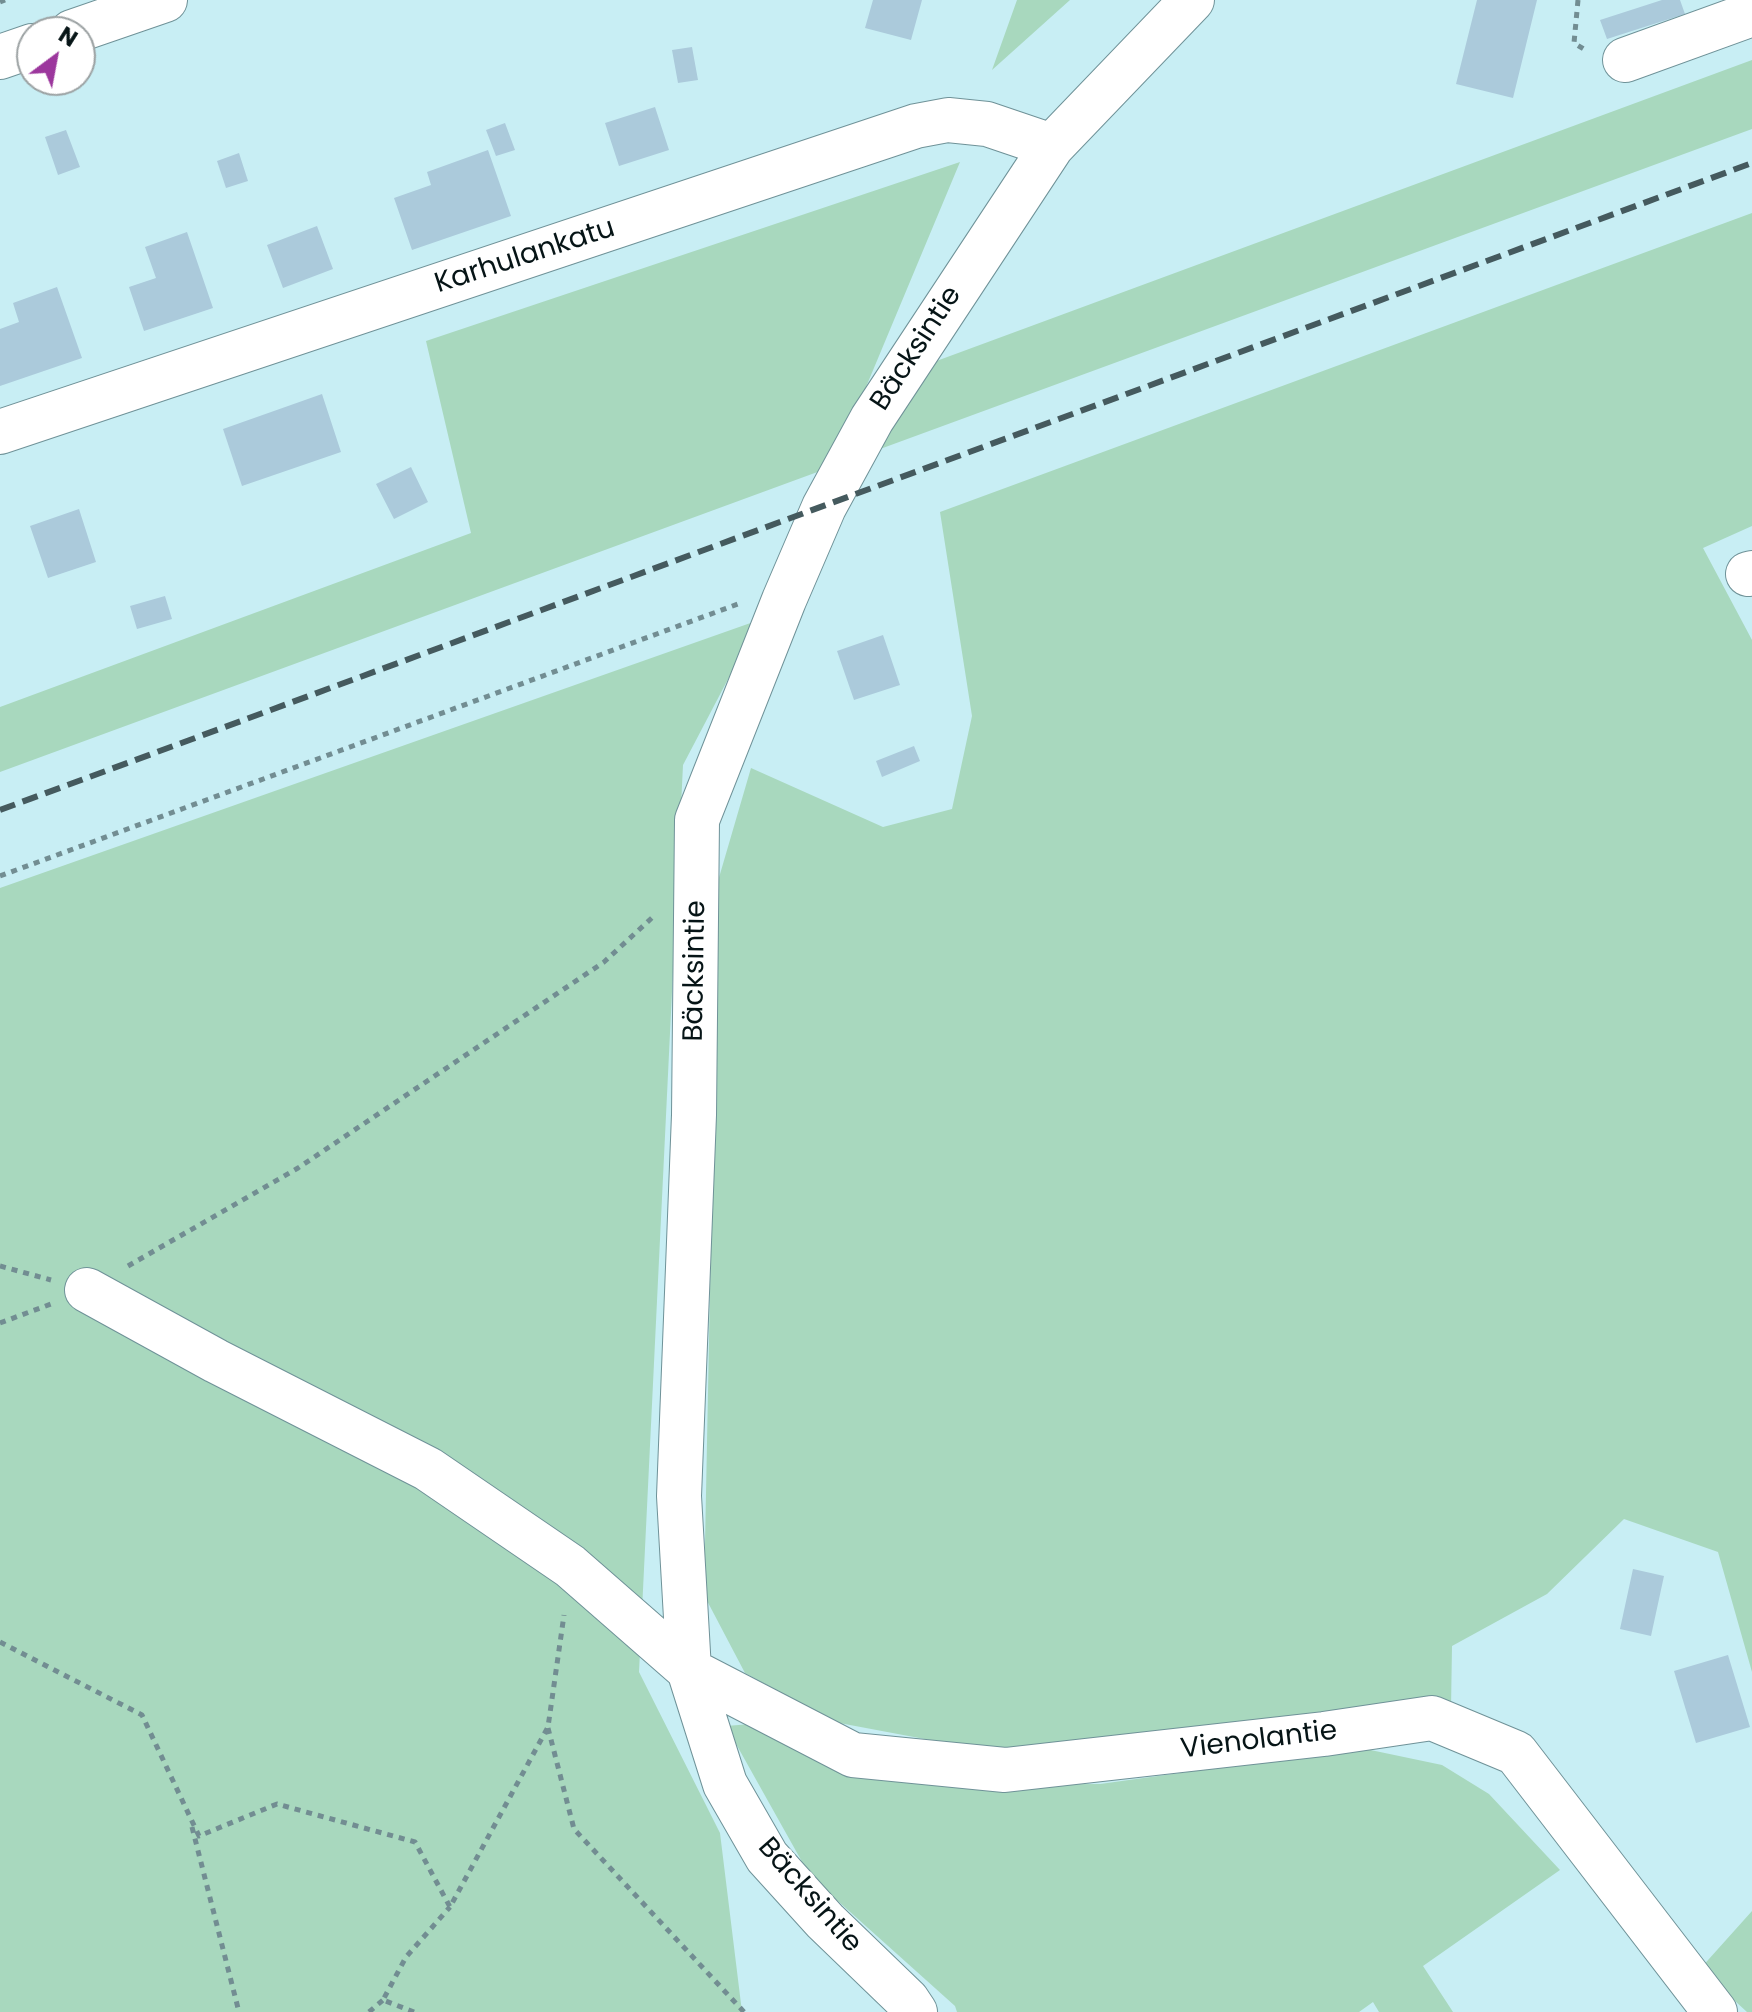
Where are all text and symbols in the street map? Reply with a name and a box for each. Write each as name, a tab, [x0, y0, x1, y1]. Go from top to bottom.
north arrow	[16, 16, 96, 96]
text: N	[53, 19, 83, 54]
street label: Karhulankatu	[431, 212, 619, 302]
street label: Bäcksintie	[864, 281, 970, 417]
street label: Bäcksintie	[678, 900, 714, 1042]
street label: Vienolantie	[1179, 1715, 1339, 1767]
street label: Bäcksintie	[750, 1832, 868, 1960]

